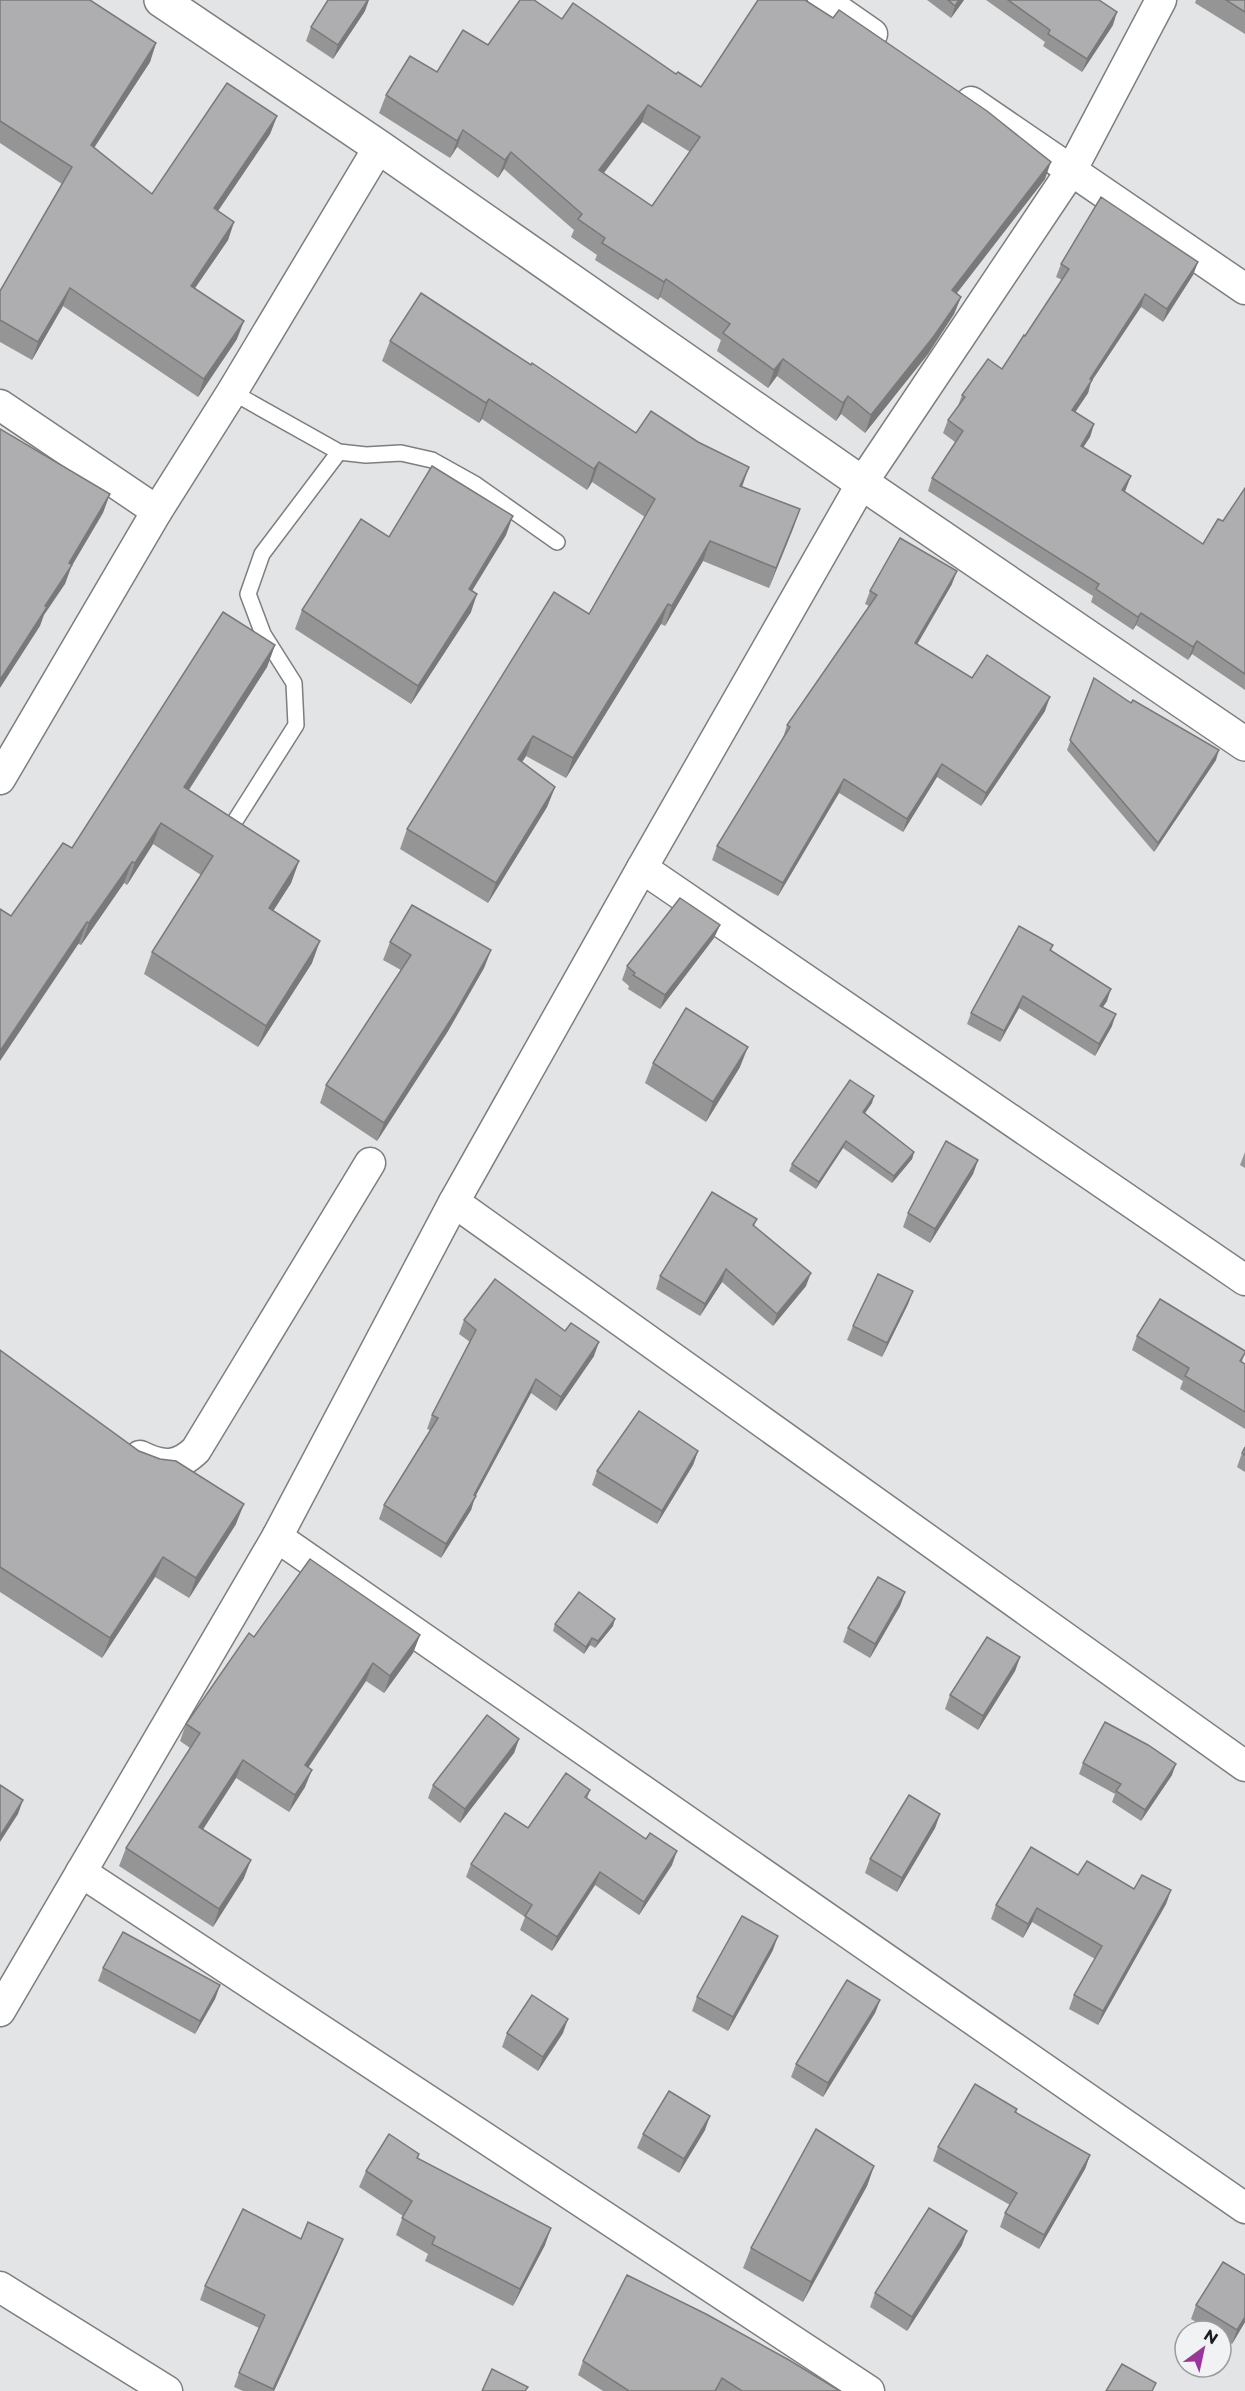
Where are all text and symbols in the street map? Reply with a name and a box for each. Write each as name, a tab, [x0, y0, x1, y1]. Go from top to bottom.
north arrow	[1173, 2319, 1233, 2379]
text: N	[1200, 2325, 1221, 2348]

